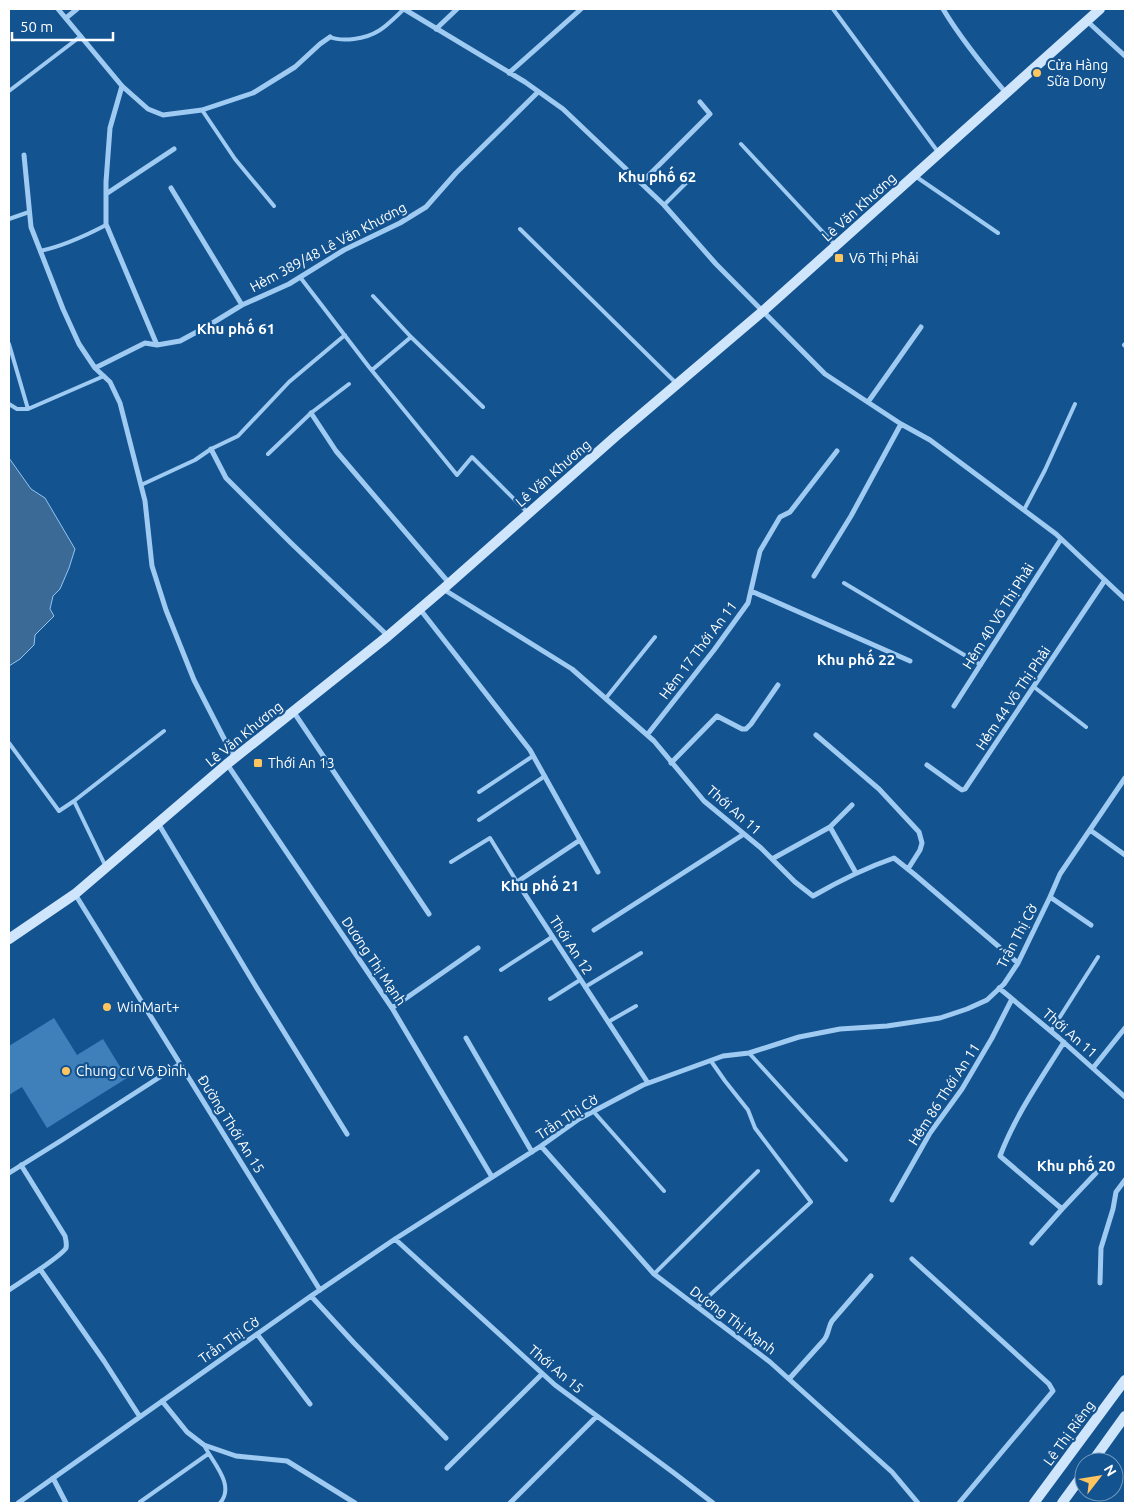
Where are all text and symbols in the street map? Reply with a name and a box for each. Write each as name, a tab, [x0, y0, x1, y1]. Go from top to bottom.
scale bar	[12, 10, 114, 42]
text: 50 m	[20, 18, 53, 35]
place label: Cửa Hàng Sữa Dony	[1047, 57, 1108, 89]
marker: Cửa Hàng Sữa Dony	[1031, 67, 1043, 79]
district label: Khu phố 62	[618, 166, 696, 185]
street label: Lê Văn Khương	[819, 170, 899, 244]
street label: Hẻm 389/48 Lê Văn Khương	[247, 199, 409, 295]
place label: Võ Thị Phải	[849, 250, 919, 266]
marker: Võ Thị Phải	[833, 252, 845, 264]
district label: Khu phố 61	[197, 318, 275, 337]
street label: Lê Văn Khương	[512, 436, 594, 510]
street label: Hẻm 40 Võ Thị Phải	[959, 560, 1037, 672]
street label: Hẻm 17 Thới An 11	[656, 598, 740, 702]
street label: Hẻm 44 Võ Thị Phải	[972, 643, 1054, 753]
district label: Khu phố 22	[817, 649, 895, 668]
street label: Lê Văn Khương	[202, 698, 286, 770]
place label: Thới An 13	[268, 755, 335, 771]
marker: Thới An 13	[252, 757, 264, 769]
street label: Thới An 11	[704, 782, 764, 838]
district label: Khu phố 21	[501, 875, 579, 894]
street label: Trần Thị Cờ	[991, 900, 1041, 971]
street label: Thới An 12	[546, 913, 596, 977]
street label: Dương Thị Mạnh	[338, 914, 410, 1008]
place label: WinMart+	[117, 999, 180, 1015]
marker: WinMart+	[101, 1001, 113, 1013]
street label: Thới An 11	[1040, 1005, 1100, 1061]
street label: Hẻm 86 Thới An 11	[905, 1040, 983, 1148]
place label: Chung cư Võ Đình	[76, 1063, 187, 1079]
marker: Chung cư Võ Đình	[60, 1065, 72, 1077]
street label: Đường Thới An 15	[194, 1072, 268, 1176]
street label: Trần Thị Cờ	[532, 1089, 601, 1143]
district label: Khu phố 20	[1037, 1155, 1115, 1174]
street label: Dương Thị Mạnh	[687, 1283, 779, 1357]
street label: Trần Thị Cờ	[194, 1311, 262, 1367]
street label: Thới An 15	[525, 1341, 587, 1397]
street label: Lê Thị Riêng	[1040, 1397, 1098, 1469]
north arrow	[1074, 1452, 1124, 1502]
text: N	[1101, 1462, 1120, 1479]

